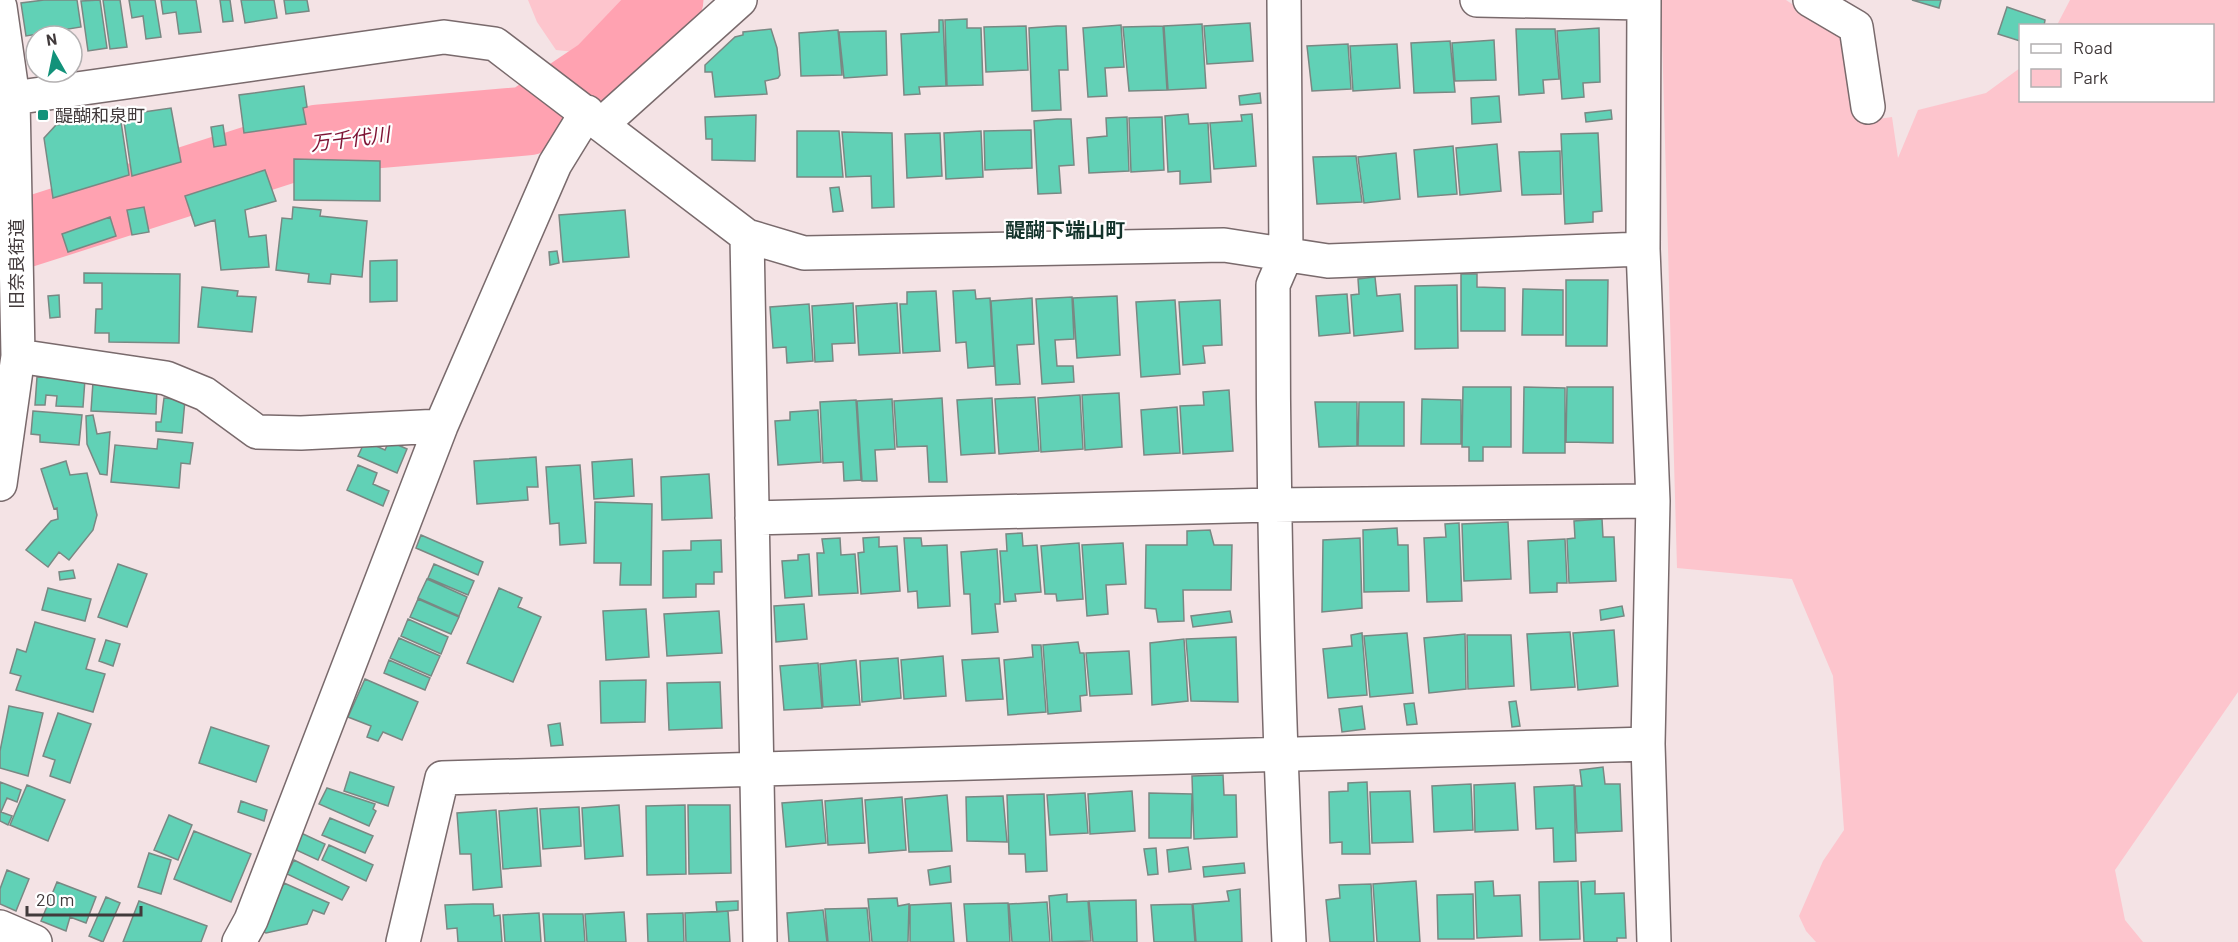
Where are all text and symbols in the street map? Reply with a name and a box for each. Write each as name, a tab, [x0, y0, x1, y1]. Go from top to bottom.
north arrow	[24, 24, 84, 84]
legend	[2019, 24, 2214, 102]
text: N	[45, 28, 58, 49]
text: Road	[2073, 36, 2113, 58]
text: Park	[2073, 66, 2108, 88]
place label: 醍醐和泉町	[55, 104, 145, 126]
marker: 醍醐和泉町	[36, 108, 50, 122]
water label: 万千代川	[309, 121, 393, 155]
district label: 醍醐下端山町	[1005, 217, 1125, 241]
street label: 旧奈良街道	[5, 219, 27, 309]
scale bar	[27, 879, 141, 917]
text: 20 m	[36, 888, 74, 910]

